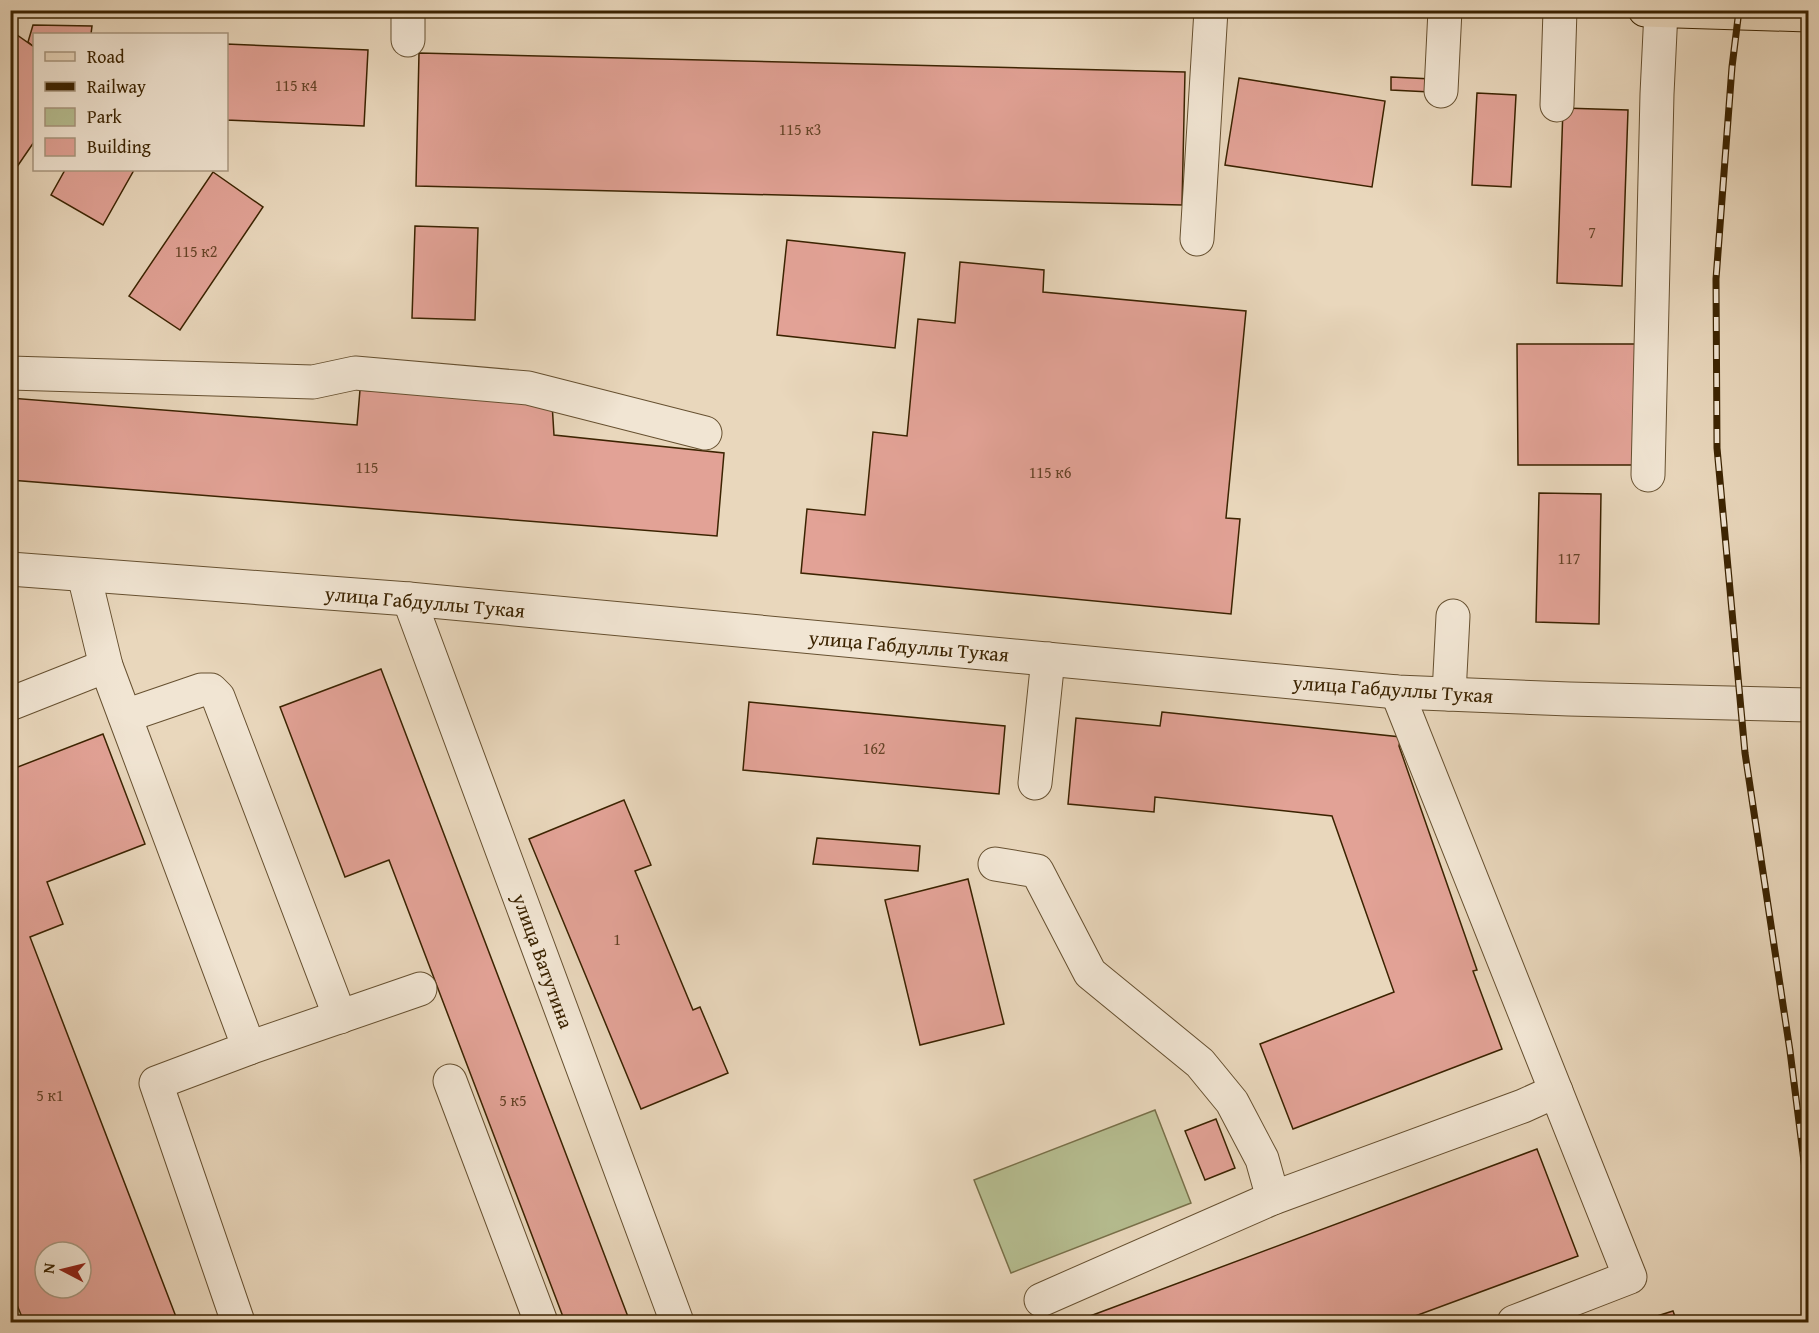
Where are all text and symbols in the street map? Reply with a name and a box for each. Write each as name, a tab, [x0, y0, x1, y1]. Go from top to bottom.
legend	[33, 33, 228, 171]
text: Road	[87, 43, 125, 70]
text: Railway	[87, 73, 146, 100]
house number: 115 к4	[275, 73, 318, 97]
text: Park	[87, 103, 123, 130]
house number: 115 к3	[779, 117, 821, 141]
text: Building	[87, 133, 151, 160]
house number: 7	[1588, 220, 1596, 244]
house number: 115 к2	[175, 239, 217, 263]
house number: 115	[355, 455, 379, 479]
house number: 115 к6	[1029, 460, 1072, 484]
house number: 117	[1557, 546, 1581, 570]
street label: улица Габдуллы Тукая	[323, 578, 526, 625]
street label: улица Габдуллы Тукая	[807, 622, 1010, 669]
street label: улица Габдуллы Тукая	[1291, 667, 1494, 710]
house number: 162	[862, 736, 886, 760]
street label: улица Ватутина	[505, 888, 582, 1033]
house number: 1	[613, 927, 621, 951]
house number: 5 к1	[36, 1083, 64, 1107]
house number: 5 к5	[499, 1088, 527, 1112]
north arrow	[33, 1240, 93, 1300]
text: N	[36, 1261, 61, 1275]

